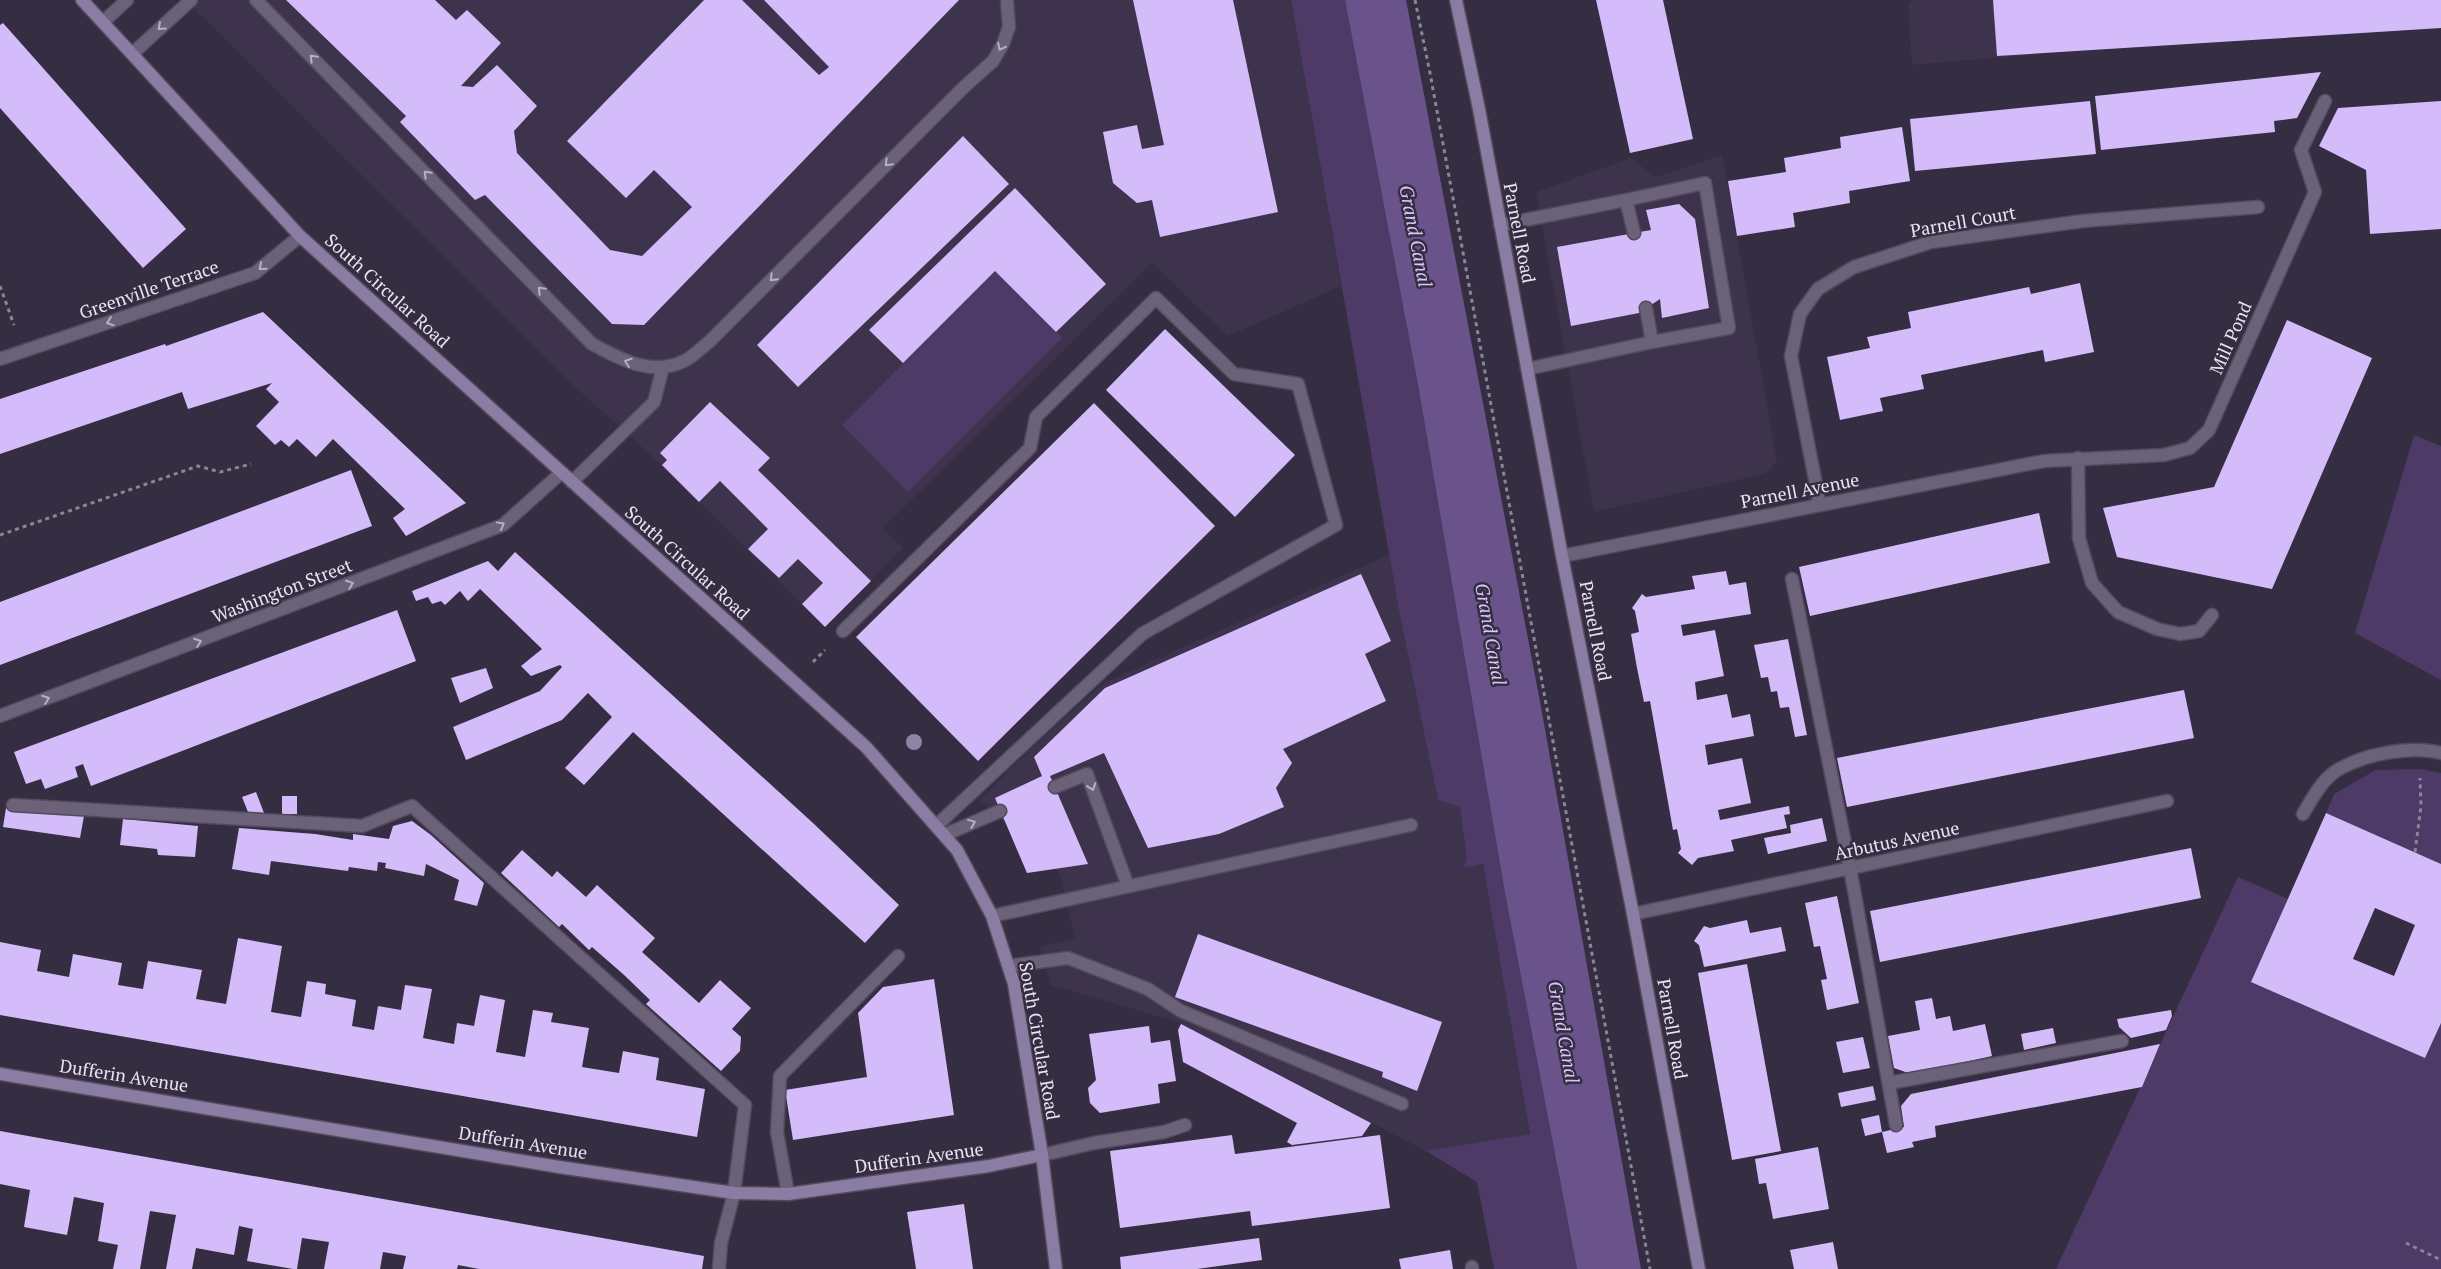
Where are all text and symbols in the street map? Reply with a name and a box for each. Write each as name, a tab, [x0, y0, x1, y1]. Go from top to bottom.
one-way arrow	[158, 21, 167, 30]
one-way arrow	[997, 42, 1007, 51]
one-way arrow	[310, 55, 319, 64]
one-way arrow	[885, 157, 894, 166]
one-way arrow	[424, 171, 433, 180]
street label: Parnell Road	[1498, 181, 1541, 285]
water label: Grand Canal	[1394, 183, 1439, 290]
street label: Parnell Court	[1908, 200, 2018, 242]
street label: South Circular Road	[320, 228, 455, 353]
street label: Greenville Terrace	[76, 254, 222, 324]
one-way arrow	[259, 261, 268, 269]
one-way arrow	[770, 272, 779, 281]
one-way arrow	[538, 286, 547, 295]
street label: Mill Pond	[2203, 298, 2257, 378]
one-way arrow	[106, 316, 115, 326]
one-way arrow	[624, 358, 633, 368]
street label: Parnell Avenue	[1738, 467, 1861, 513]
street label: South Circular Road	[620, 500, 755, 625]
one-way arrow	[495, 521, 504, 531]
street label: Washington Street	[208, 552, 356, 628]
street label: Parnell Road	[1574, 579, 1617, 683]
one-way arrow	[345, 580, 354, 590]
water label: Grand Canal	[1470, 581, 1513, 688]
one-way arrow	[193, 638, 202, 648]
one-way arrow	[41, 695, 49, 705]
one-way arrow	[1086, 782, 1096, 791]
street label: Arbutus Avenue	[1832, 815, 1961, 865]
one-way arrow	[967, 819, 976, 829]
street label: South Circular Road	[1014, 960, 1066, 1122]
street label: Parnell Road	[1652, 977, 1694, 1081]
water label: Grand Canal	[1543, 979, 1586, 1086]
street label: Dufferin Avenue	[58, 1053, 190, 1097]
street label: Dufferin Avenue	[457, 1120, 589, 1164]
street label: Dufferin Avenue	[853, 1136, 985, 1178]

